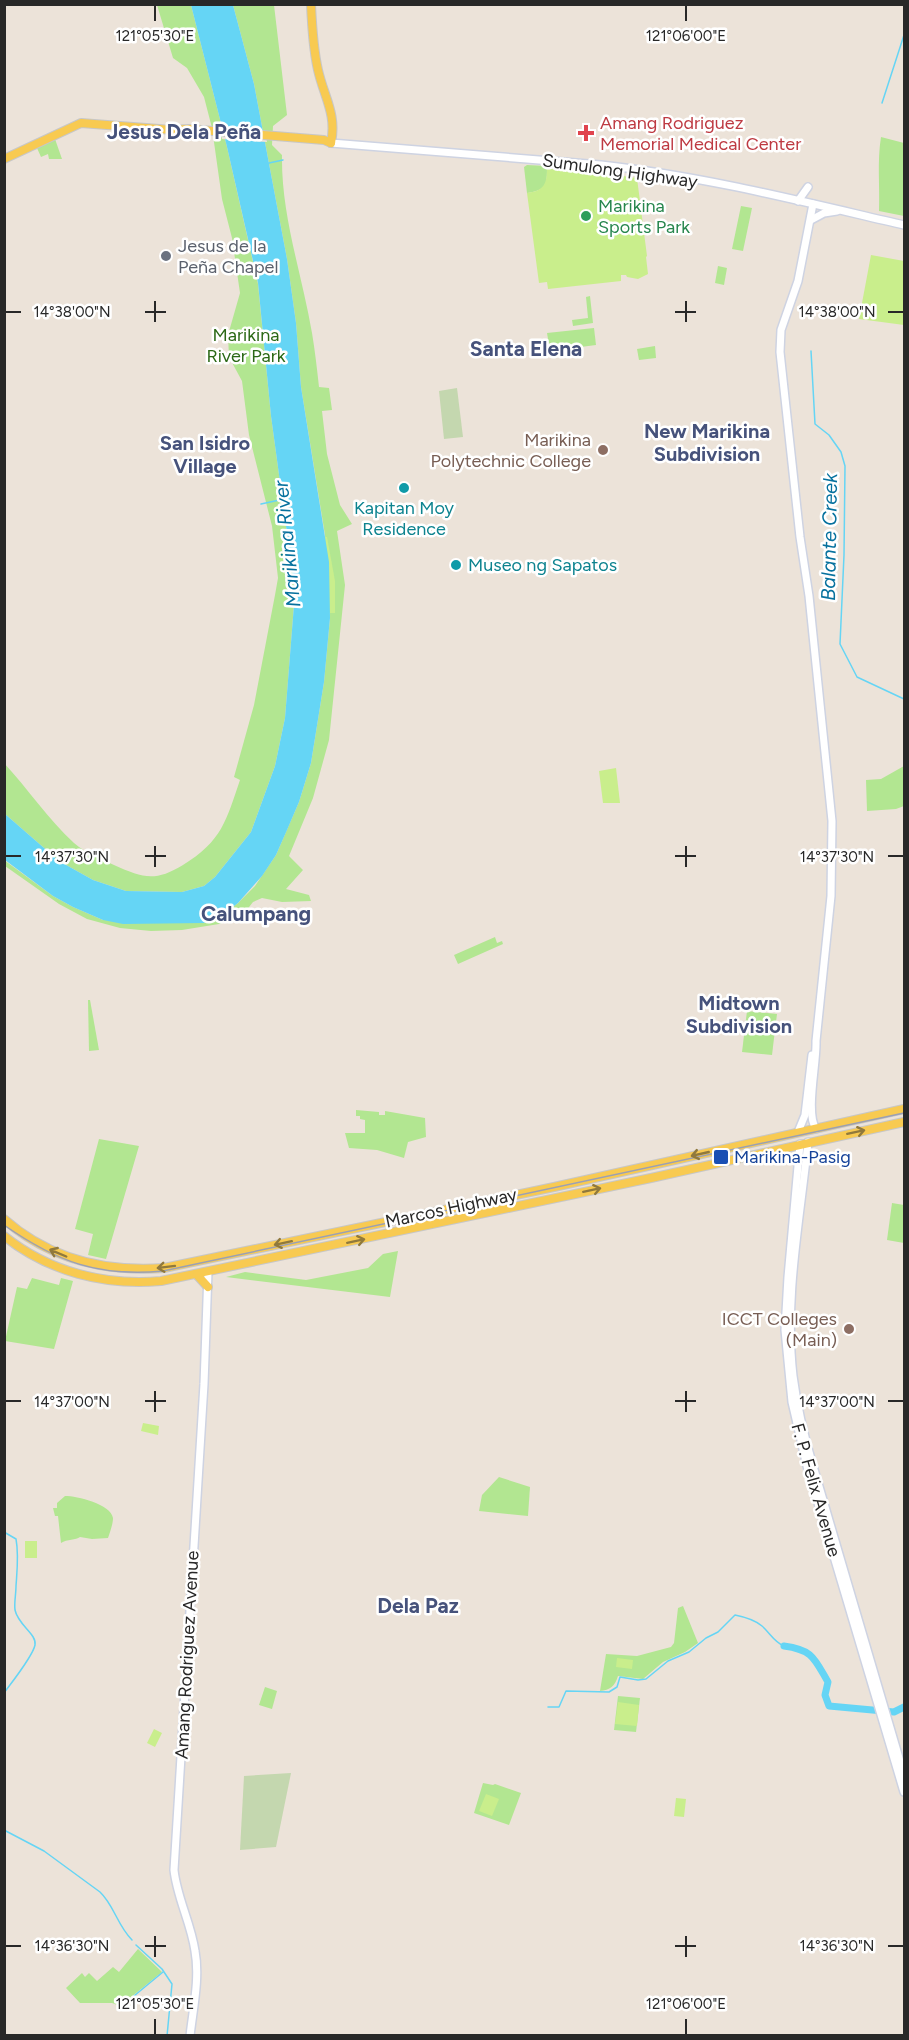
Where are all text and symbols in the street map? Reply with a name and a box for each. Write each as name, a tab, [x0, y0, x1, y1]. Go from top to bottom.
text: 121°05'30"E	[115, 27, 195, 45]
text: 121°06'00"E	[646, 27, 726, 45]
place label: Amang Rodriguez Memorial Medical Center	[600, 112, 801, 155]
district label: Jesus Dela Peña	[107, 119, 261, 144]
marker: Amang Rodriguez Memorial Medical Center	[577, 124, 595, 142]
street label: Sumulong Highway	[541, 149, 700, 193]
place label: Marikina Sports Park	[598, 195, 690, 238]
marker: Marikina Sports Park	[579, 209, 593, 223]
place label: Jesus de la Peña Chapel	[178, 235, 278, 278]
marker: Jesus de la Peña Chapel	[159, 249, 173, 263]
text: 14°38'00"N	[33, 303, 111, 321]
text: 14°38'00"N	[798, 303, 876, 321]
park label: Marikina River Park	[206, 324, 286, 367]
district label: Santa Elena	[470, 336, 582, 361]
district label: New Marikina Subdivision	[644, 419, 770, 466]
place label: Marikina Polytechnic College	[431, 429, 591, 472]
district label: San Isidro Village	[160, 431, 251, 478]
marker: Marikina Polytechnic College	[596, 443, 610, 457]
water label: Balante Creek	[816, 472, 842, 601]
water label: Marikina River	[268, 478, 306, 609]
marker: Kapitan Moy Residence	[397, 481, 411, 495]
place label: Kapitan Moy Residence	[354, 497, 455, 540]
place label: Museo ng Sapatos	[468, 554, 617, 576]
marker: Museo ng Sapatos	[449, 558, 463, 572]
text: 14°37'30"N	[35, 848, 109, 866]
text: 14°37'30"N	[800, 848, 874, 866]
district label: Calumpang	[201, 901, 311, 926]
district label: Midtown Subdivision	[686, 991, 792, 1038]
one-way arrow	[846, 1126, 866, 1137]
place label: Marikina-Pasig	[734, 1146, 851, 1168]
marker: Marikina-Pasig	[712, 1148, 730, 1166]
one-way arrow	[691, 1149, 711, 1160]
street label: Marcos Highway	[383, 1183, 519, 1233]
one-way arrow	[582, 1184, 601, 1196]
one-way arrow	[346, 1234, 365, 1246]
one-way arrow	[274, 1238, 293, 1250]
one-way arrow	[49, 1247, 67, 1258]
one-way arrow	[156, 1262, 176, 1273]
place label: ICCT Colleges (Main)	[722, 1308, 837, 1351]
marker: ICCT Colleges (Main)	[842, 1322, 856, 1336]
text: 14°37'00"N	[34, 1393, 110, 1411]
text: 14°37'00"N	[799, 1393, 875, 1411]
street label: F. P. Felix Avenue	[786, 1421, 846, 1560]
street label: Amang Rodriguez Avenue	[171, 1550, 203, 1760]
district label: Dela Paz	[377, 1593, 459, 1618]
text: 14°36'30"N	[35, 1937, 109, 1955]
text: 14°36'30"N	[800, 1937, 874, 1955]
text: 121°05'30"E	[115, 1995, 195, 2013]
text: 121°06'00"E	[646, 1995, 726, 2013]

